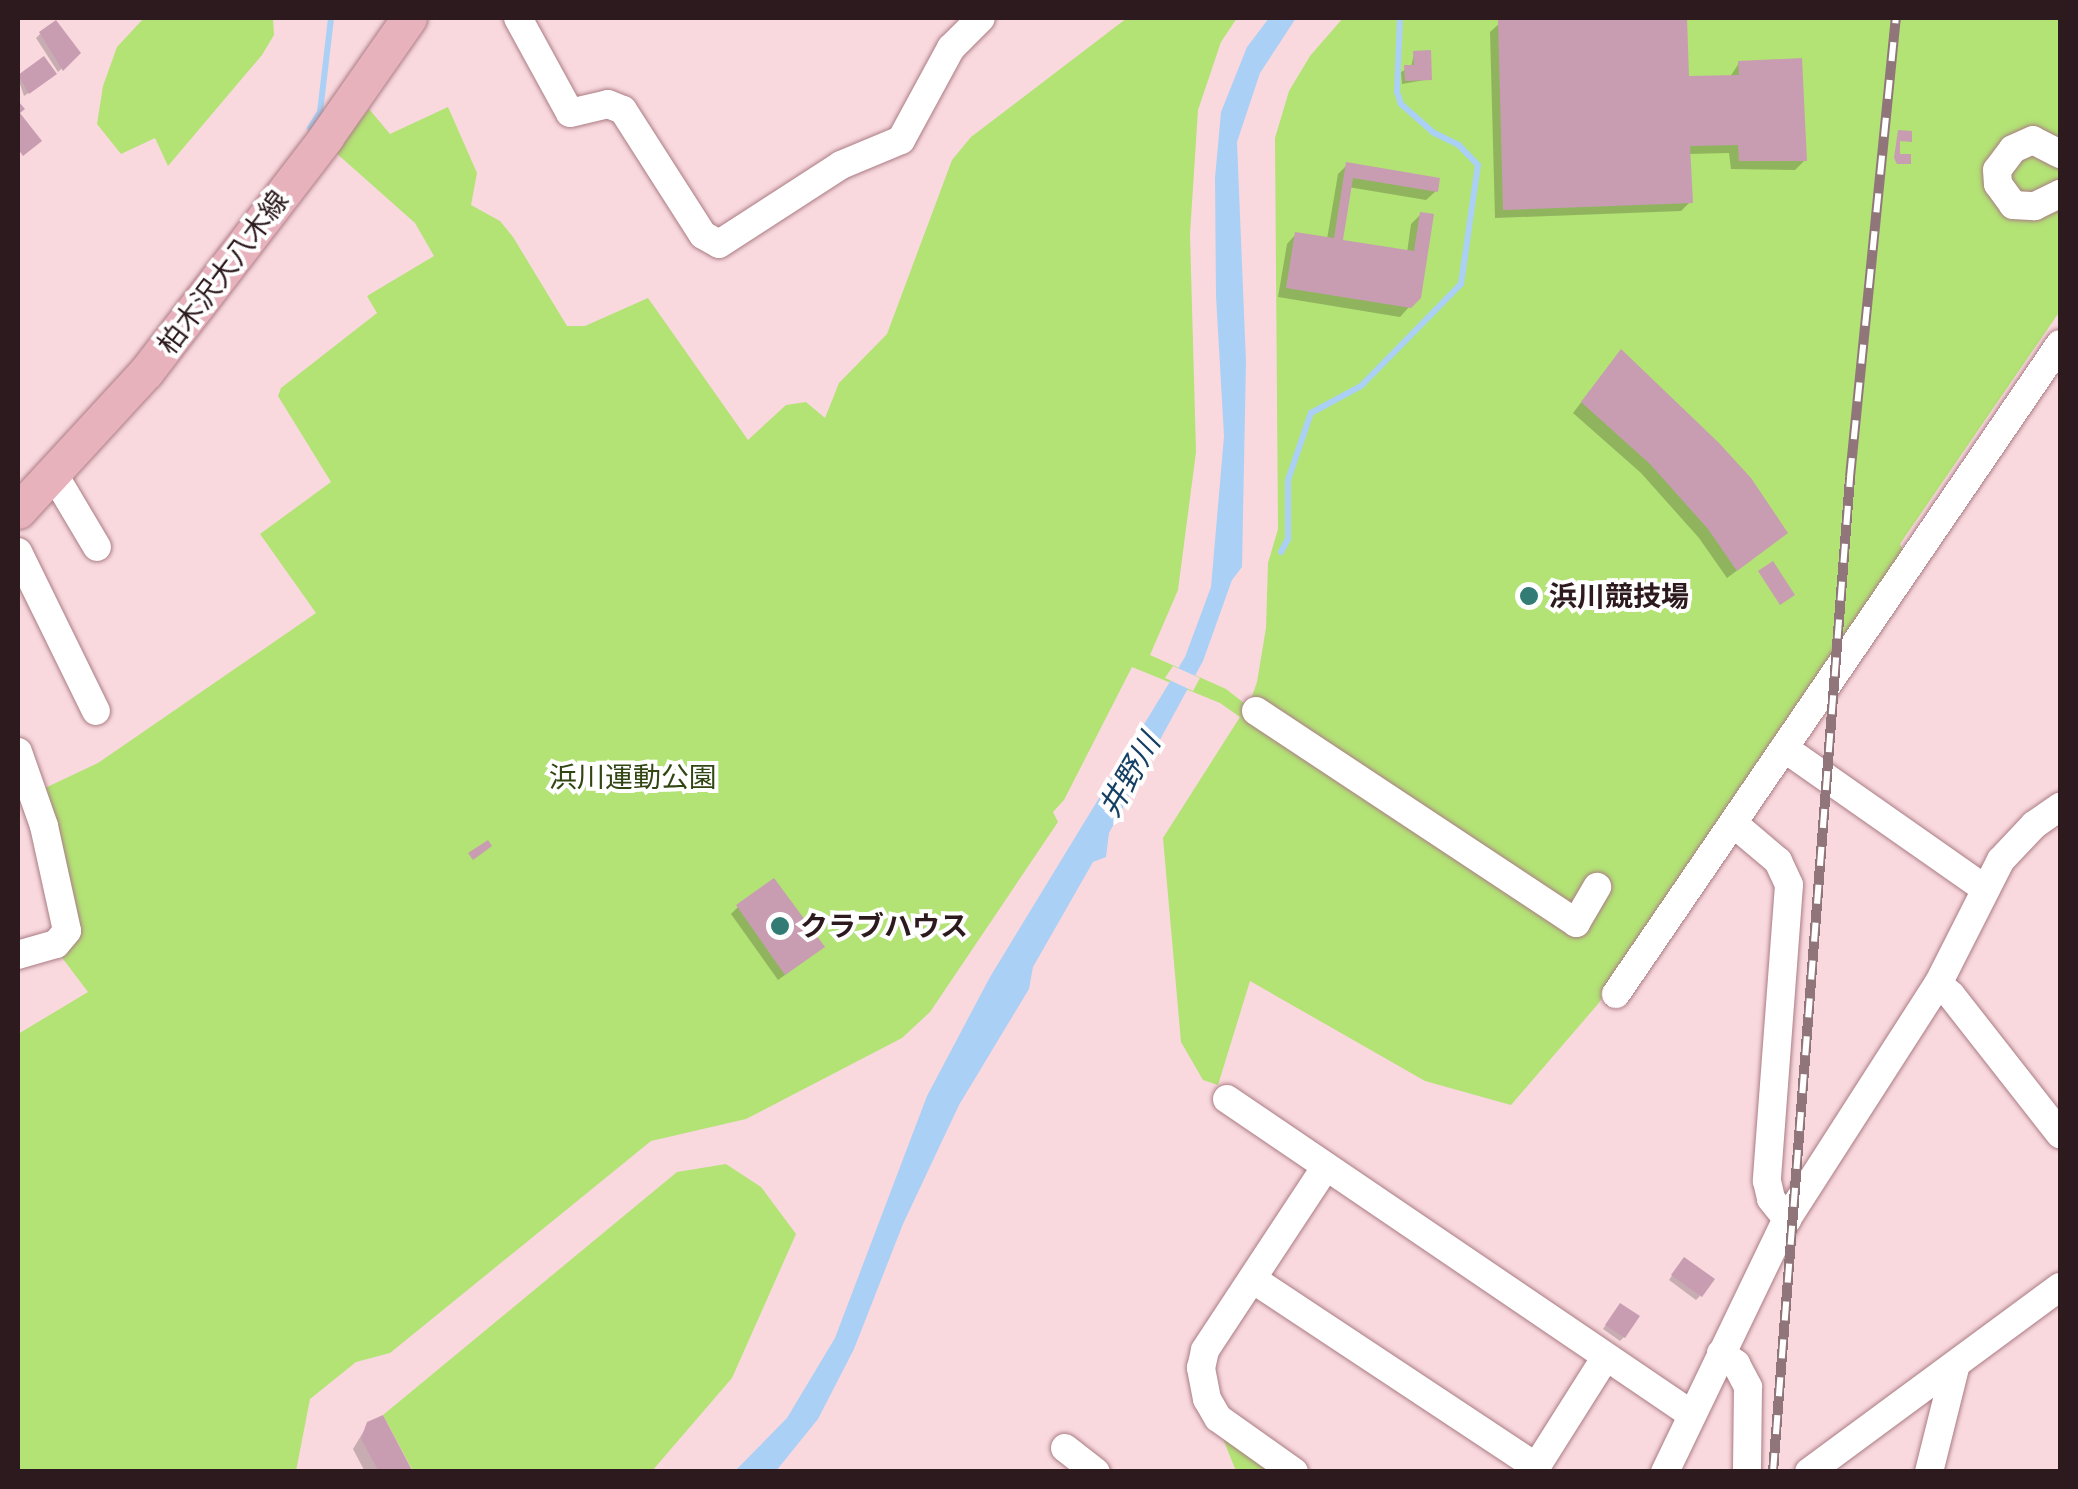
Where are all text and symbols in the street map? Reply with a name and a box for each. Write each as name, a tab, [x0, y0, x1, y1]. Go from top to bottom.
street label: 柏木沢大八木線	[151, 184, 295, 360]
place label: 浜川競技場	[1549, 579, 1689, 613]
marker: 浜川競技場	[1518, 585, 1540, 607]
water label: 井野川	[1091, 727, 1167, 823]
park label: 浜川運動公園	[549, 760, 717, 794]
place label: クラブハウス	[800, 909, 968, 943]
marker: クラブハウス	[769, 915, 791, 937]

